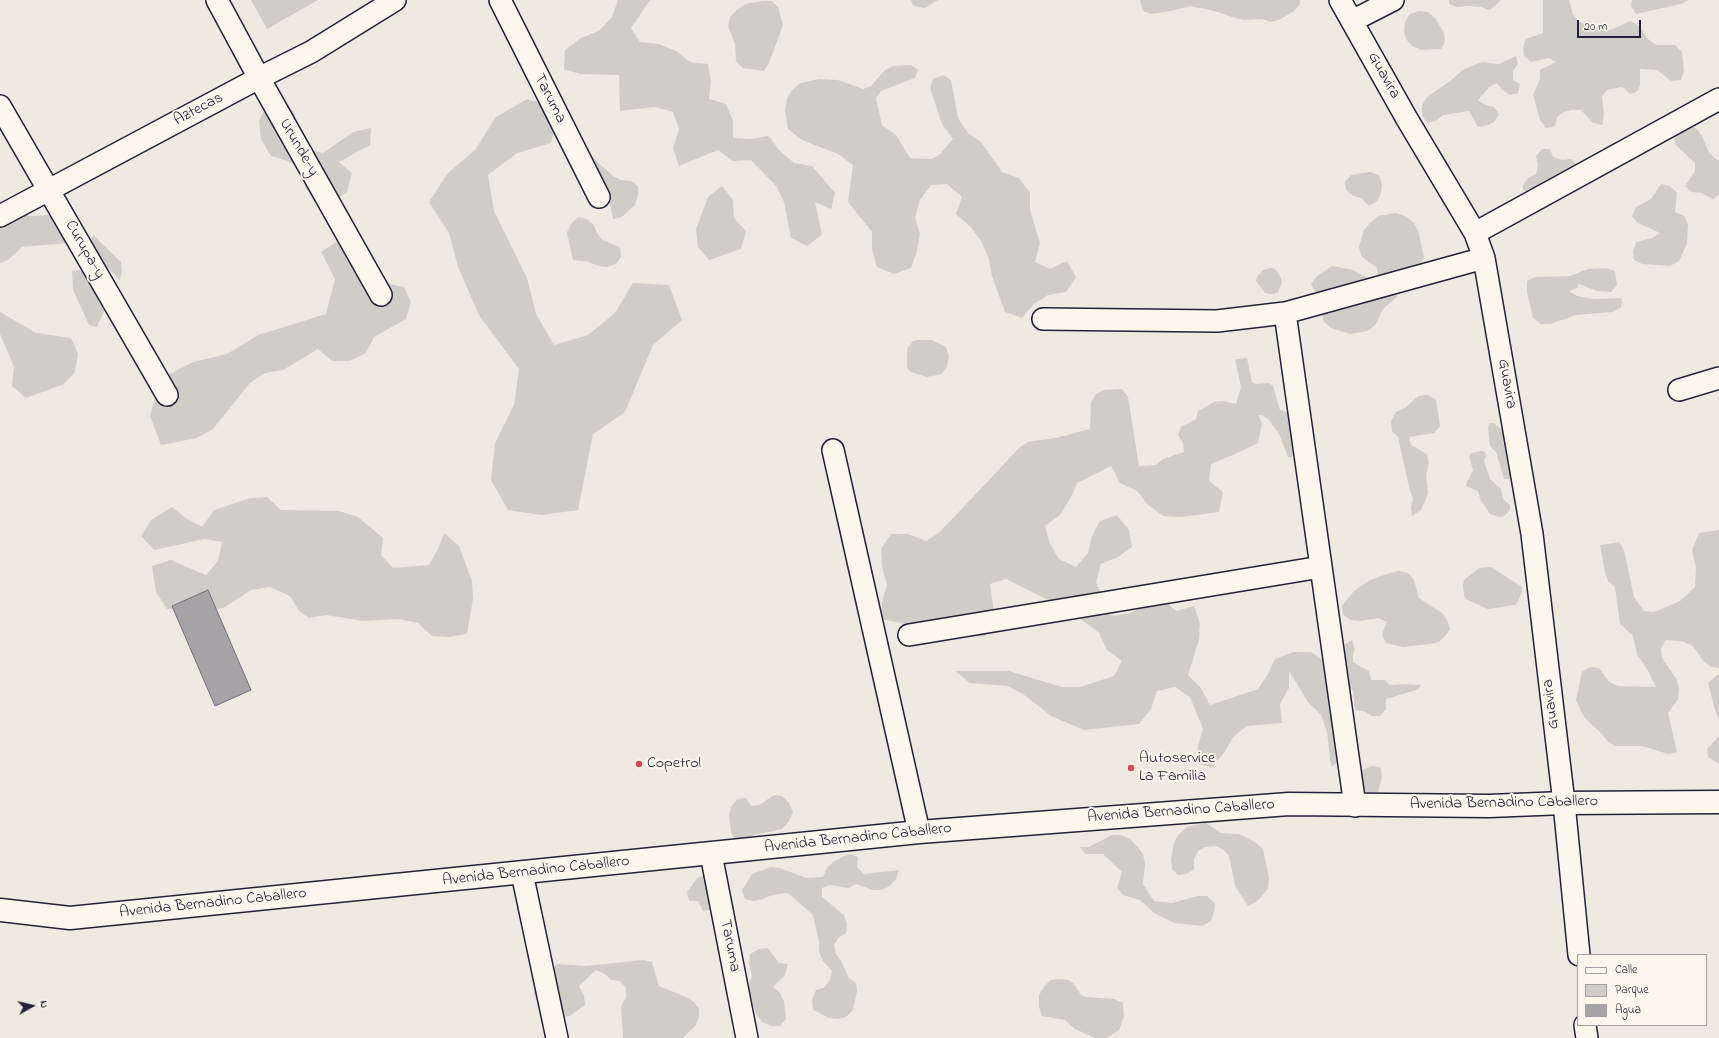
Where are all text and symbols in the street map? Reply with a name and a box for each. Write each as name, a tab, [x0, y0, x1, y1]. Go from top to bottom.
scale bar	[1579, 12, 1643, 38]
text: 20 m	[1584, 18, 1607, 36]
street label: Guavira	[1362, 49, 1404, 103]
street label: Taruma	[528, 71, 570, 127]
street label: Aztecas	[171, 89, 227, 131]
street label: Urunde-y	[274, 116, 322, 180]
street label: Curupa-y	[60, 217, 108, 283]
street label: Guavira	[1492, 358, 1520, 410]
street label: Guavira	[1539, 678, 1565, 730]
place label: Autoservice La Familia	[1139, 749, 1215, 787]
place label: Copetrol	[647, 754, 701, 774]
marker: Copetrol	[634, 759, 644, 769]
marker: Autoservice La Familia	[1126, 763, 1136, 773]
street label: Avenida Bernadino Caballero	[1410, 793, 1598, 815]
street label: Avenida Bernadino Caballero	[1087, 796, 1275, 828]
street label: Avenida Bernadino Caballero	[764, 820, 952, 858]
street label: Avenida Bernadino Caballero	[442, 853, 630, 891]
street label: Avenida Bernadino Caballero	[119, 885, 307, 923]
street label: Taruma	[715, 918, 743, 974]
legend	[1577, 954, 1707, 1026]
text: Calle	[1615, 961, 1637, 979]
text: Parque	[1615, 981, 1649, 999]
north arrow	[12, 986, 52, 1026]
text: N	[35, 1000, 52, 1009]
text: Agua	[1615, 1001, 1641, 1019]

